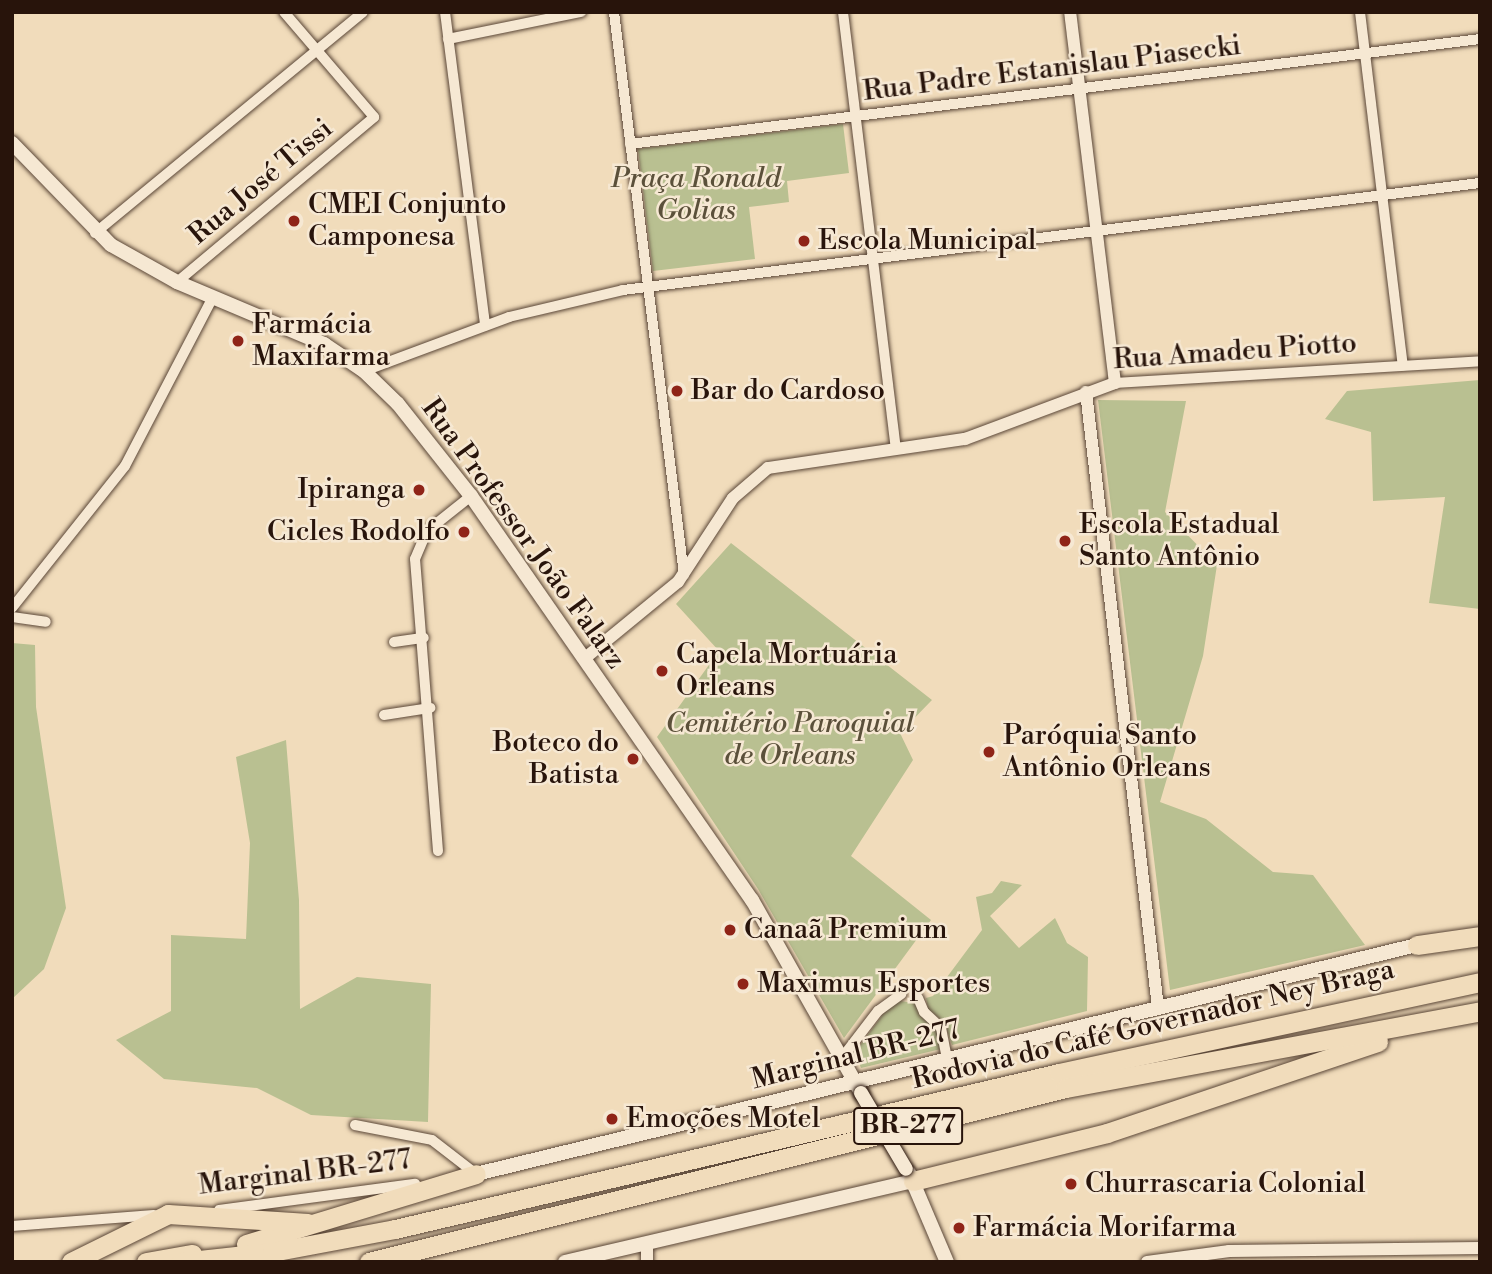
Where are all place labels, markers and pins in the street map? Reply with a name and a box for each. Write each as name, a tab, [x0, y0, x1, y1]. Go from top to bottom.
place label: CMEI Conjunto Camponesa	[308, 188, 507, 254]
marker: CMEI Conjunto Camponesa	[286, 213, 302, 229]
place label: Escola Municipal	[818, 224, 1036, 258]
marker: Escola Municipal	[796, 233, 812, 249]
place label: Farmácia Maxifarma	[252, 308, 390, 374]
marker: Farmácia Maxifarma	[230, 333, 246, 349]
place label: Bar do Cardoso	[691, 374, 885, 408]
marker: Bar do Cardoso	[669, 383, 685, 399]
place label: Ipiranga	[297, 473, 405, 507]
marker: Ipiranga	[411, 482, 427, 498]
place label: Escola Estadual Santo Antônio	[1079, 508, 1279, 574]
place label: Cicles Rodolfo	[267, 515, 450, 549]
marker: Cicles Rodolfo	[456, 524, 472, 540]
marker: Escola Estadual Santo Antônio	[1057, 533, 1073, 549]
place label: Capela Mortuária Orleans	[676, 638, 897, 704]
marker: Capela Mortuária Orleans	[654, 663, 670, 679]
place label: Paróquia Santo Antônio Orleans	[1003, 719, 1211, 785]
place label: Boteco do Batista	[493, 726, 619, 792]
marker: Paróquia Santo Antônio Orleans	[981, 744, 997, 760]
marker: Boteco do Batista	[625, 751, 641, 767]
place label: Canaã Premium	[744, 913, 948, 947]
marker: Canaã Premium	[722, 922, 738, 938]
place label: Maximus Esportes	[757, 967, 990, 1001]
marker: Maximus Esportes	[735, 976, 751, 992]
place label: Emoções Motel	[626, 1102, 820, 1136]
marker: Emoções Motel	[604, 1111, 620, 1127]
place label: Churrascaria Colonial	[1085, 1167, 1365, 1201]
marker: Churrascaria Colonial	[1063, 1176, 1079, 1192]
place label: Farmácia Morifarma	[973, 1211, 1237, 1245]
marker: Farmácia Morifarma	[951, 1220, 967, 1236]

